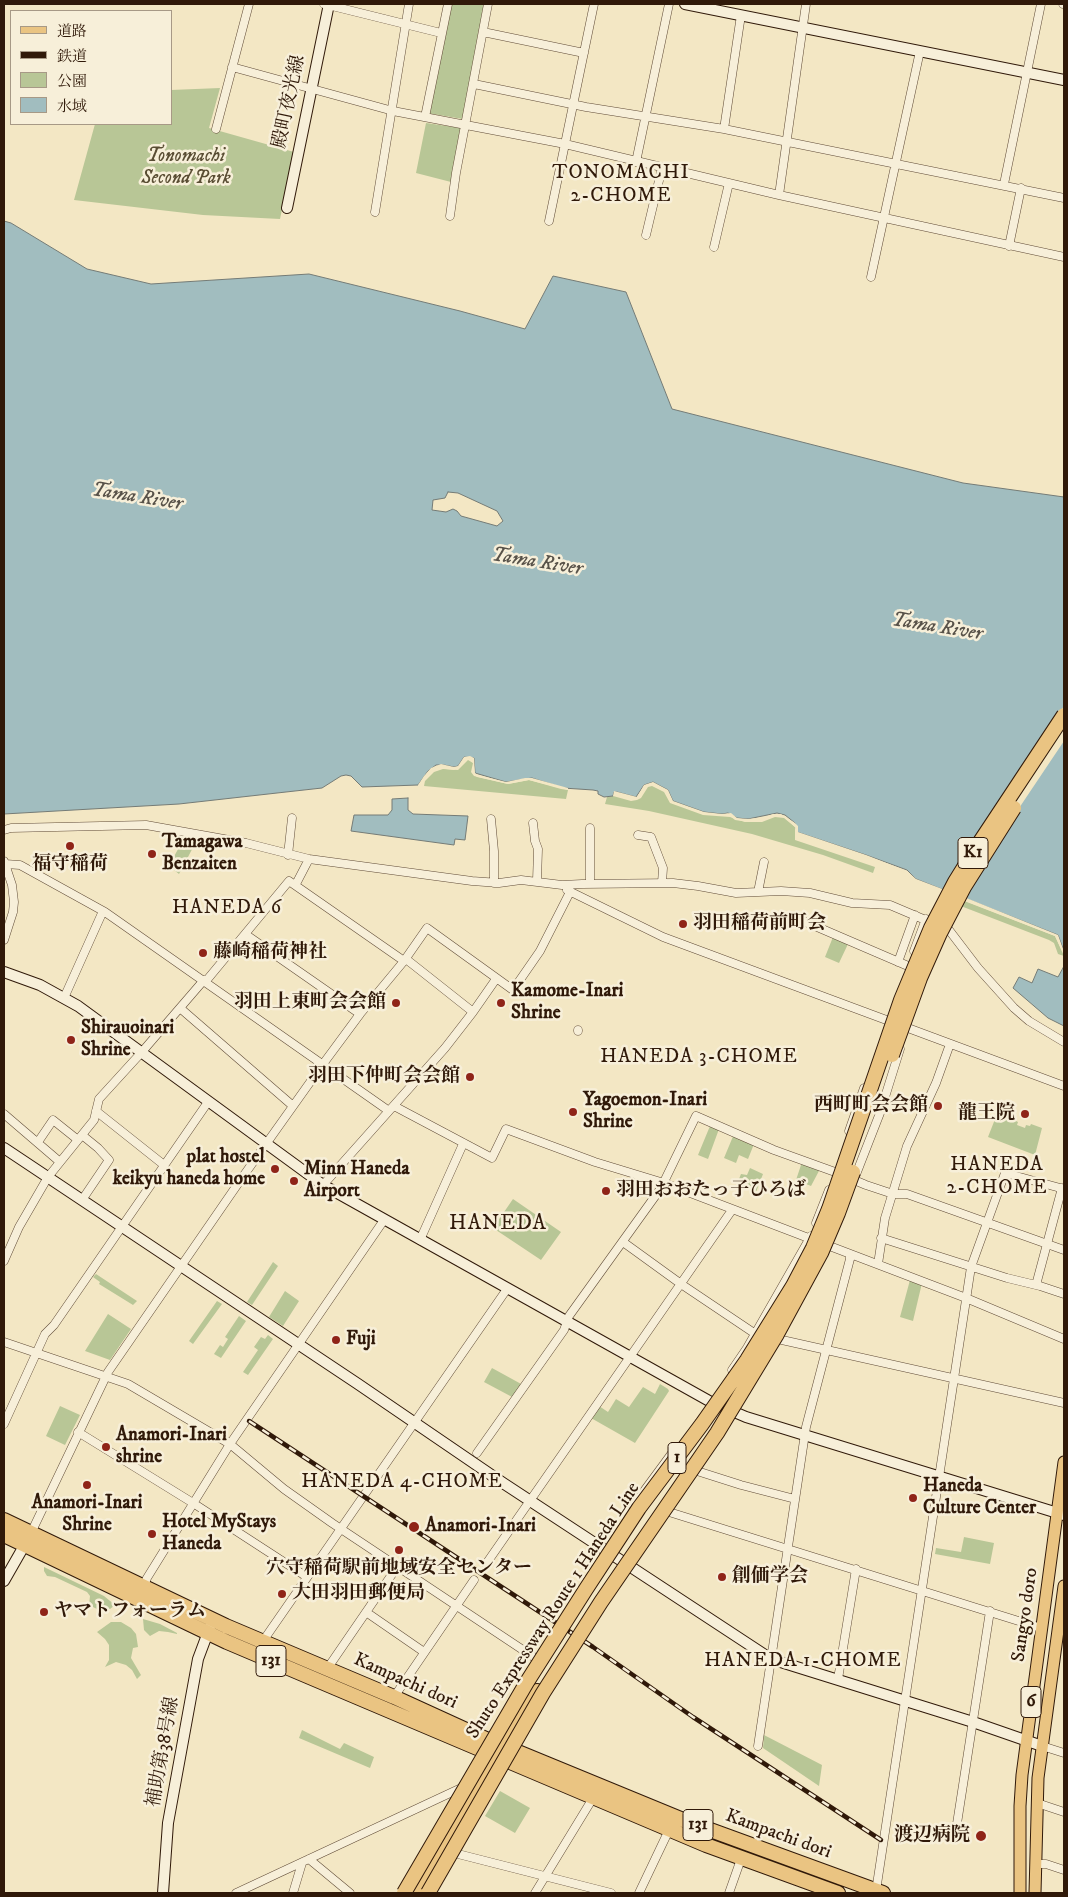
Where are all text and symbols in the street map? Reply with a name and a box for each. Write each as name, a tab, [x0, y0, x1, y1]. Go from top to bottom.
legend	[10, 10, 172, 125]
text: 道路	[57, 22, 87, 41]
text: 鉄道	[57, 47, 87, 66]
street label: 殿町夜光線	[269, 53, 311, 151]
text: 公園	[57, 72, 87, 91]
text: 水域	[57, 97, 87, 116]
park label: Tonomachi Second Park	[141, 146, 231, 190]
district label: TONOMACHI 2-CHOME	[551, 162, 691, 209]
water label: Tama River	[90, 479, 184, 517]
water label: Tama River	[490, 544, 584, 582]
water label: Tama River	[890, 609, 984, 647]
place label: Tamagawa Benzaiten	[162, 832, 243, 876]
road number: K1	[958, 838, 988, 868]
marker: 福守稲荷	[64, 840, 76, 852]
marker: Tamagawa Benzaiten	[146, 848, 158, 860]
place label: 福守稲荷	[32, 854, 108, 876]
district label: HANEDA 6	[171, 897, 283, 921]
place label: 羽田稲荷前町会	[693, 913, 826, 935]
marker: 羽田稲荷前町会	[677, 918, 689, 930]
place label: 藤崎稲荷神社	[213, 942, 327, 964]
marker: 藤崎稲荷神社	[197, 947, 209, 959]
place label: Kamome-Inari Shrine	[511, 981, 623, 1025]
place label: 羽田上東町会会館	[234, 992, 386, 1014]
marker: 羽田上東町会会館	[390, 997, 402, 1009]
marker: Kamome-Inari Shrine	[495, 997, 507, 1009]
place label: Shirauoinari Shrine	[81, 1018, 174, 1062]
marker: Shirauoinari Shrine	[65, 1034, 77, 1046]
district label: HANEDA 3-CHOME	[598, 1046, 800, 1070]
place label: 羽田下仲町会会館	[308, 1066, 460, 1088]
marker: 羽田下仲町会会館	[464, 1071, 476, 1083]
place label: Yagoemon-Inari Shrine	[583, 1090, 707, 1134]
place label: 西町町会会館	[814, 1095, 928, 1117]
marker: 西町町会会館	[932, 1100, 944, 1112]
place label: 龍王院	[958, 1103, 1015, 1125]
marker: Yagoemon-Inari Shrine	[567, 1106, 579, 1118]
marker: 龍王院	[1019, 1108, 1031, 1120]
place label: plat hostel keikyu haneda home	[113, 1147, 265, 1191]
district label: HANEDA 2-CHOME	[946, 1154, 1048, 1201]
place label: Minn Haneda Airport	[304, 1159, 410, 1203]
marker: plat hostel keikyu haneda home	[269, 1163, 281, 1175]
marker: Minn Haneda Airport	[288, 1175, 300, 1187]
place label: 羽田おおたっ子ひろば	[616, 1180, 806, 1202]
marker: 羽田おおたっ子ひろば	[600, 1185, 612, 1197]
district label: HANEDA	[448, 1212, 548, 1238]
place label: Fuji	[346, 1329, 376, 1351]
marker: Fuji	[330, 1334, 342, 1346]
place label: Anamori-Inari shrine	[116, 1425, 227, 1469]
marker: Anamori-Inari shrine	[100, 1441, 112, 1453]
road number: 1	[668, 1442, 686, 1474]
district label: HANEDA 4-CHOME	[299, 1471, 505, 1495]
place label: Haneda Culture Center	[923, 1476, 1036, 1520]
street label: Shuto Expressway Route 1 Haneda Line	[462, 1478, 646, 1744]
marker: Anamori-Inari Shrine	[81, 1479, 93, 1491]
marker: Haneda Culture Center	[907, 1492, 919, 1504]
place label: Anamori-Inari Shrine	[32, 1493, 142, 1537]
place label: Hotel MyStays Haneda	[162, 1512, 276, 1556]
place label: Anamori-Inari	[425, 1516, 536, 1538]
marker: Anamori-Inari	[407, 1520, 421, 1534]
marker: Hotel MyStays Haneda	[146, 1528, 158, 1540]
marker: 穴守稲荷駅前地域安全センター	[393, 1544, 405, 1556]
place label: 穴守稲荷駅前地域安全センター	[266, 1558, 532, 1580]
place label: 創価学会	[732, 1566, 808, 1588]
street label: Sangyo doro	[1008, 1567, 1044, 1663]
marker: 創価学会	[716, 1571, 728, 1583]
place label: 大田羽田郵便局	[292, 1583, 425, 1605]
marker: 大田羽田郵便局	[276, 1588, 288, 1600]
place label: ヤマトフォーラム	[54, 1601, 206, 1623]
marker: ヤマトフォーラム	[38, 1606, 50, 1618]
road number: 131	[256, 1645, 286, 1676]
street label: Kampachi dori	[350, 1649, 460, 1715]
district label: HANEDA 1-CHOME	[702, 1650, 904, 1674]
road number: 6	[1021, 1686, 1041, 1718]
street label: 補助第38号線	[143, 1695, 185, 1809]
street label: Kampachi dori	[722, 1805, 834, 1865]
road number: 131	[683, 1810, 713, 1840]
place label: 渡辺病院	[894, 1825, 970, 1847]
marker: 渡辺病院	[974, 1829, 988, 1843]

